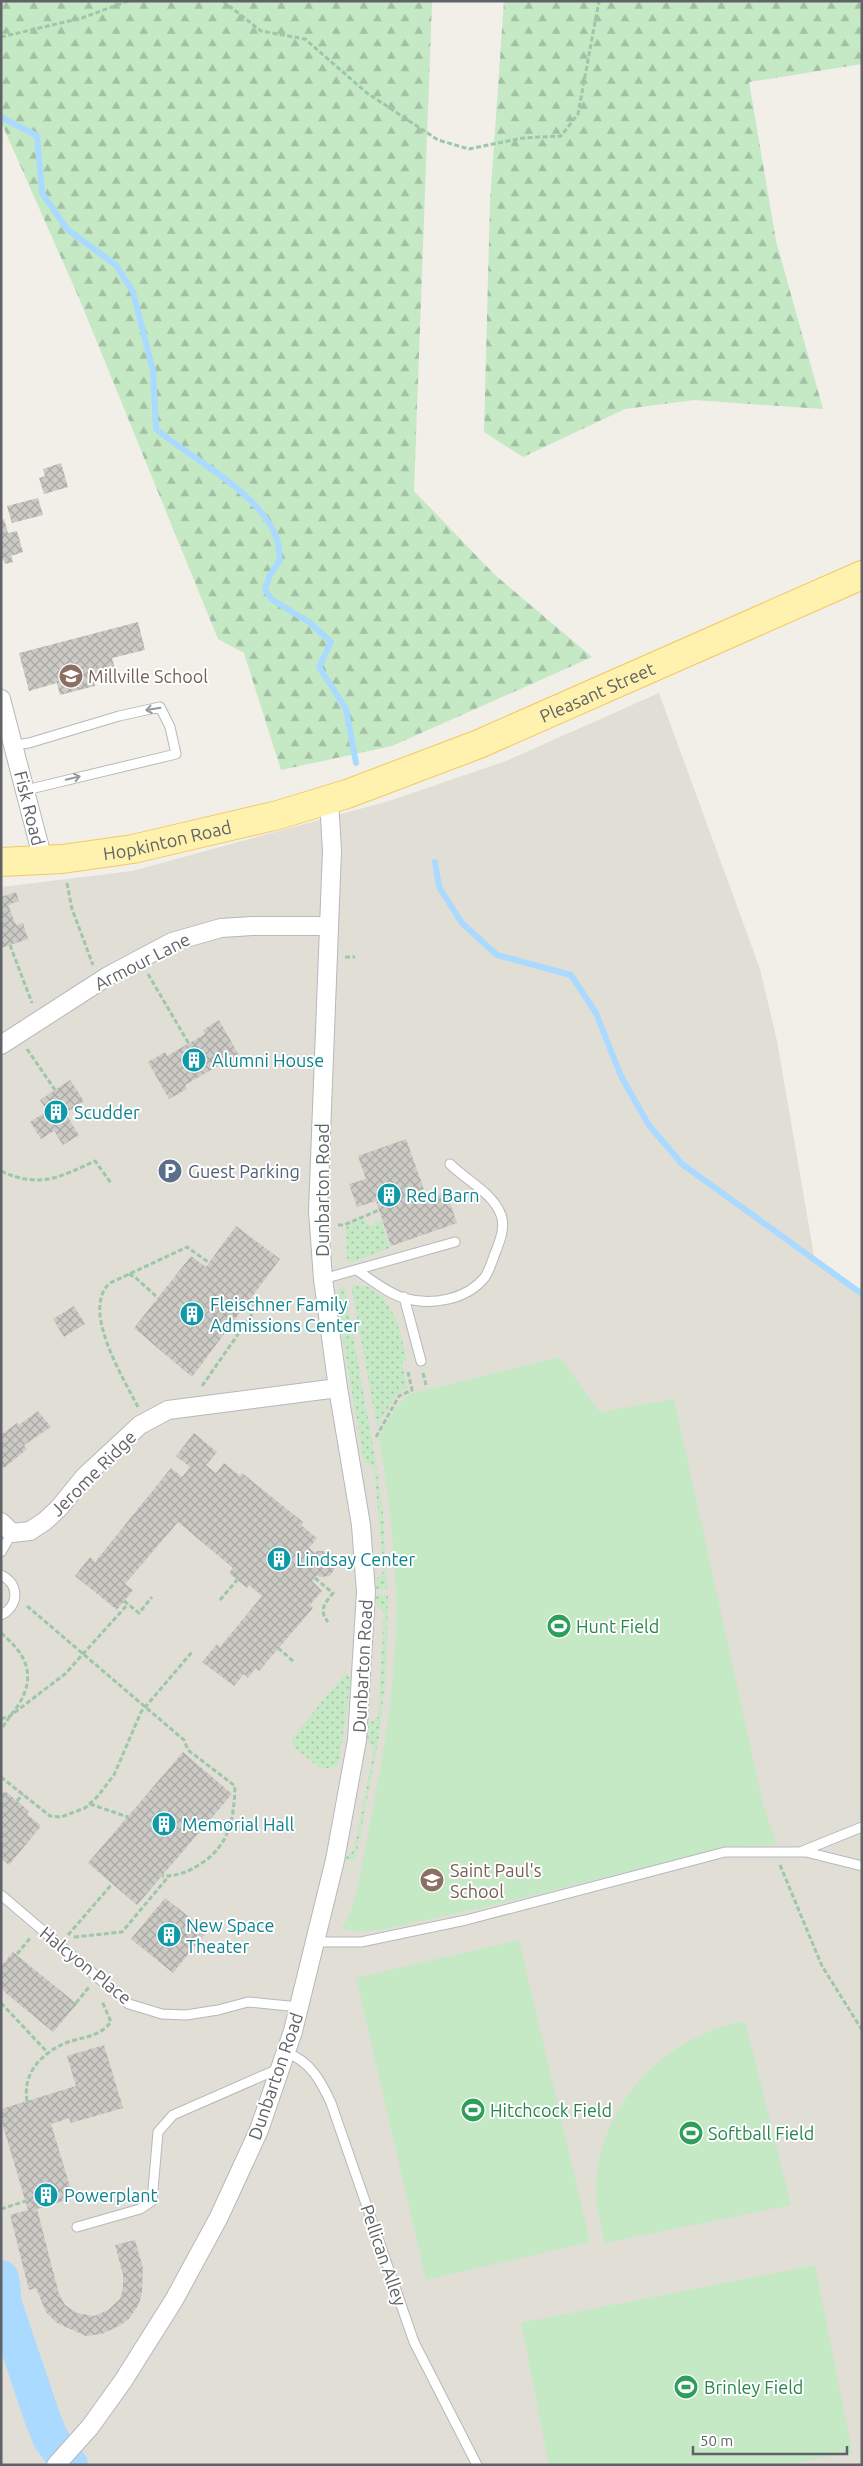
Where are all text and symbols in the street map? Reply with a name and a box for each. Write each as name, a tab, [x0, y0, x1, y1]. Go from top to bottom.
street label: Pleasant Street	[536, 658, 658, 726]
school or university icon: Millville School	[58, 663, 84, 689]
place label: Millville School	[88, 666, 208, 686]
one-way arrow	[145, 705, 161, 715]
street label: Fisk Road	[11, 769, 49, 847]
one-way arrow	[65, 773, 81, 782]
street label: Hopkinton Road	[102, 816, 233, 863]
street label: Armour Lane	[91, 928, 193, 994]
building icon: Alumni House	[181, 1047, 207, 1073]
place label: Alumni House	[212, 1050, 324, 1070]
building icon: Scudder	[43, 1099, 69, 1125]
place label: Scudder	[74, 1102, 140, 1122]
street label: Dunbarton Road	[312, 1123, 332, 1257]
parking icon: Guest Parking	[157, 1158, 183, 1184]
place label: Guest Parking	[188, 1161, 300, 1181]
building icon: Red Barn	[376, 1182, 402, 1208]
place label: Red Barn	[406, 1185, 480, 1205]
place label: Fleischner Family Admissions Center	[210, 1294, 360, 1335]
building icon: Fleischner Family Admissions Center	[179, 1301, 205, 1327]
street label: Jerome Ridge	[46, 1426, 140, 1520]
building icon: Lindsay Center	[266, 1546, 292, 1572]
place label: Lindsay Center	[296, 1549, 415, 1569]
street label: Dunbarton Road	[349, 1599, 375, 1733]
sports icon: Hunt Field	[546, 1613, 572, 1639]
place label: Hunt Field	[576, 1616, 659, 1636]
building icon: Memorial Hall	[151, 1811, 177, 1837]
place label: Memorial Hall	[182, 1814, 294, 1834]
place label: Saint Paul's School	[450, 1860, 542, 1901]
school or university icon: Saint Paul's School	[419, 1867, 445, 1893]
place label: New Space Theater	[186, 1915, 274, 1956]
street label: Halcyon Place	[36, 1922, 136, 2008]
building icon: New Space Theater	[156, 1922, 182, 1948]
street label: Dunbarton Road	[244, 2010, 306, 2142]
sports icon: Hitchcock Field	[460, 2097, 486, 2123]
place label: Hitchcock Field	[490, 2100, 612, 2120]
sports icon: Softball Field	[678, 2120, 704, 2146]
place label: Softball Field	[708, 2123, 814, 2143]
building icon: Powerplant	[33, 2182, 59, 2208]
place label: Powerplant	[64, 2185, 158, 2205]
street label: Pellican Alley	[357, 2202, 411, 2309]
sports icon: Brinley Field	[673, 2374, 699, 2400]
place label: Brinley Field	[704, 2377, 803, 2397]
scale bar	[693, 2424, 847, 2456]
text: 50 m	[700, 2432, 733, 2449]

